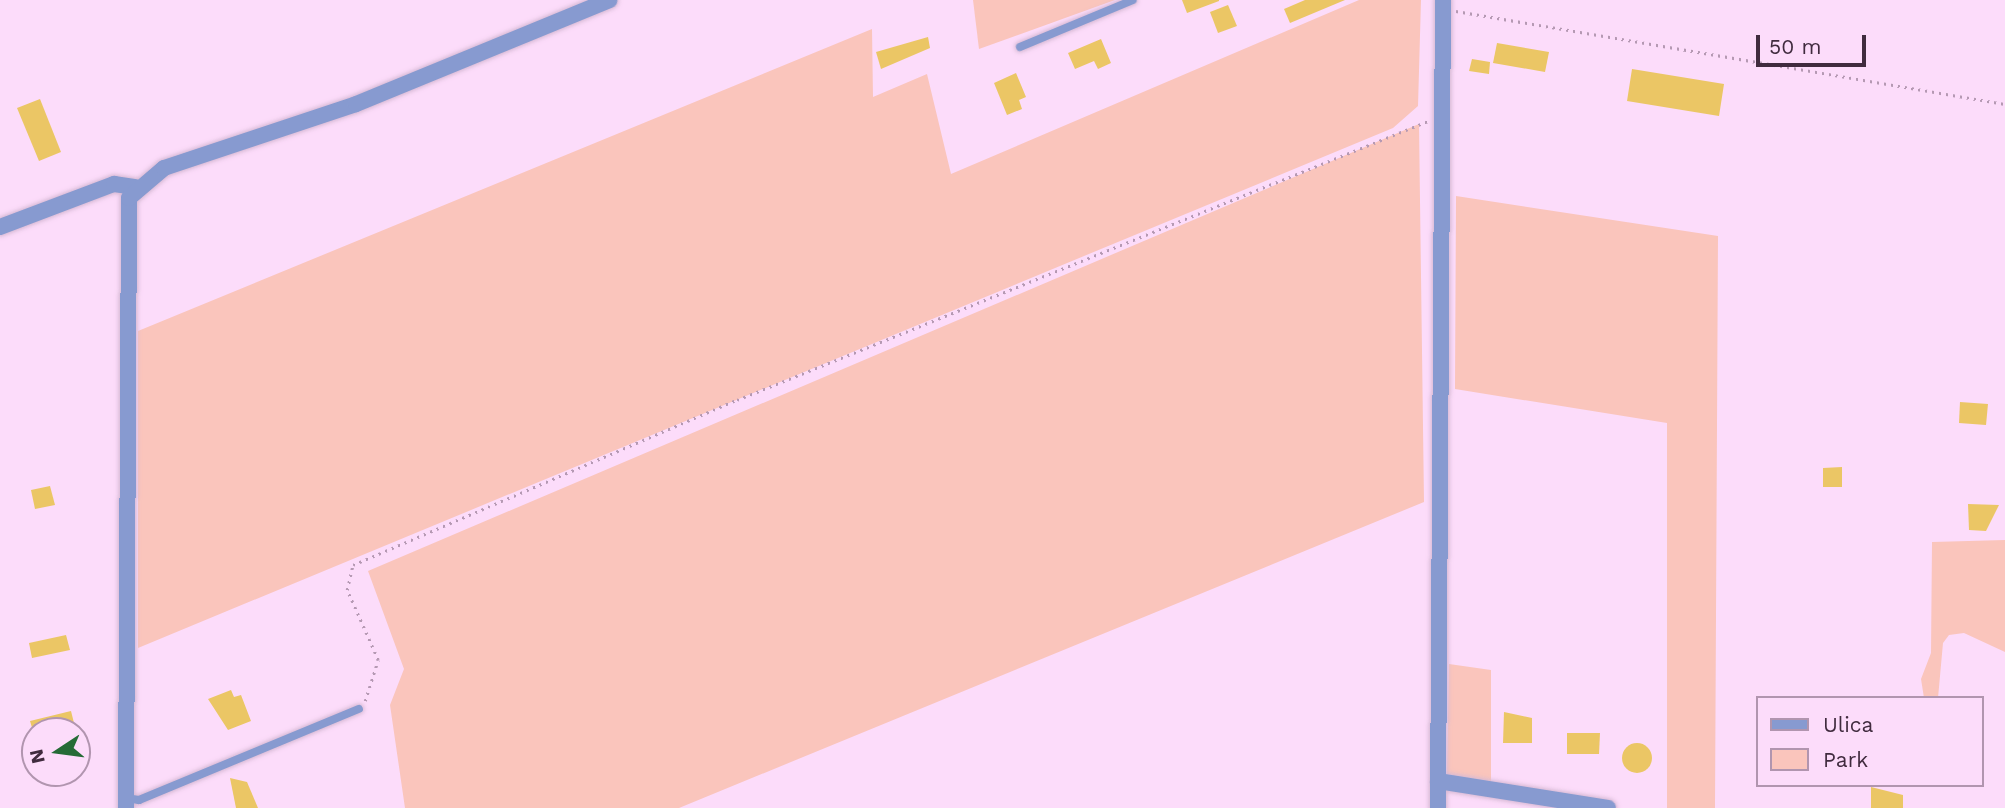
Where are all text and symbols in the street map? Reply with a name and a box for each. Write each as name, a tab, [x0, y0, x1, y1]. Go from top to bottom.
scale bar	[1760, 21, 1870, 65]
text: 50 m	[1769, 34, 1821, 59]
legend	[1756, 696, 1984, 787]
text: Ulica	[1823, 712, 1873, 737]
north arrow	[21, 717, 91, 787]
text: N	[24, 747, 50, 766]
text: Park	[1823, 747, 1868, 772]

